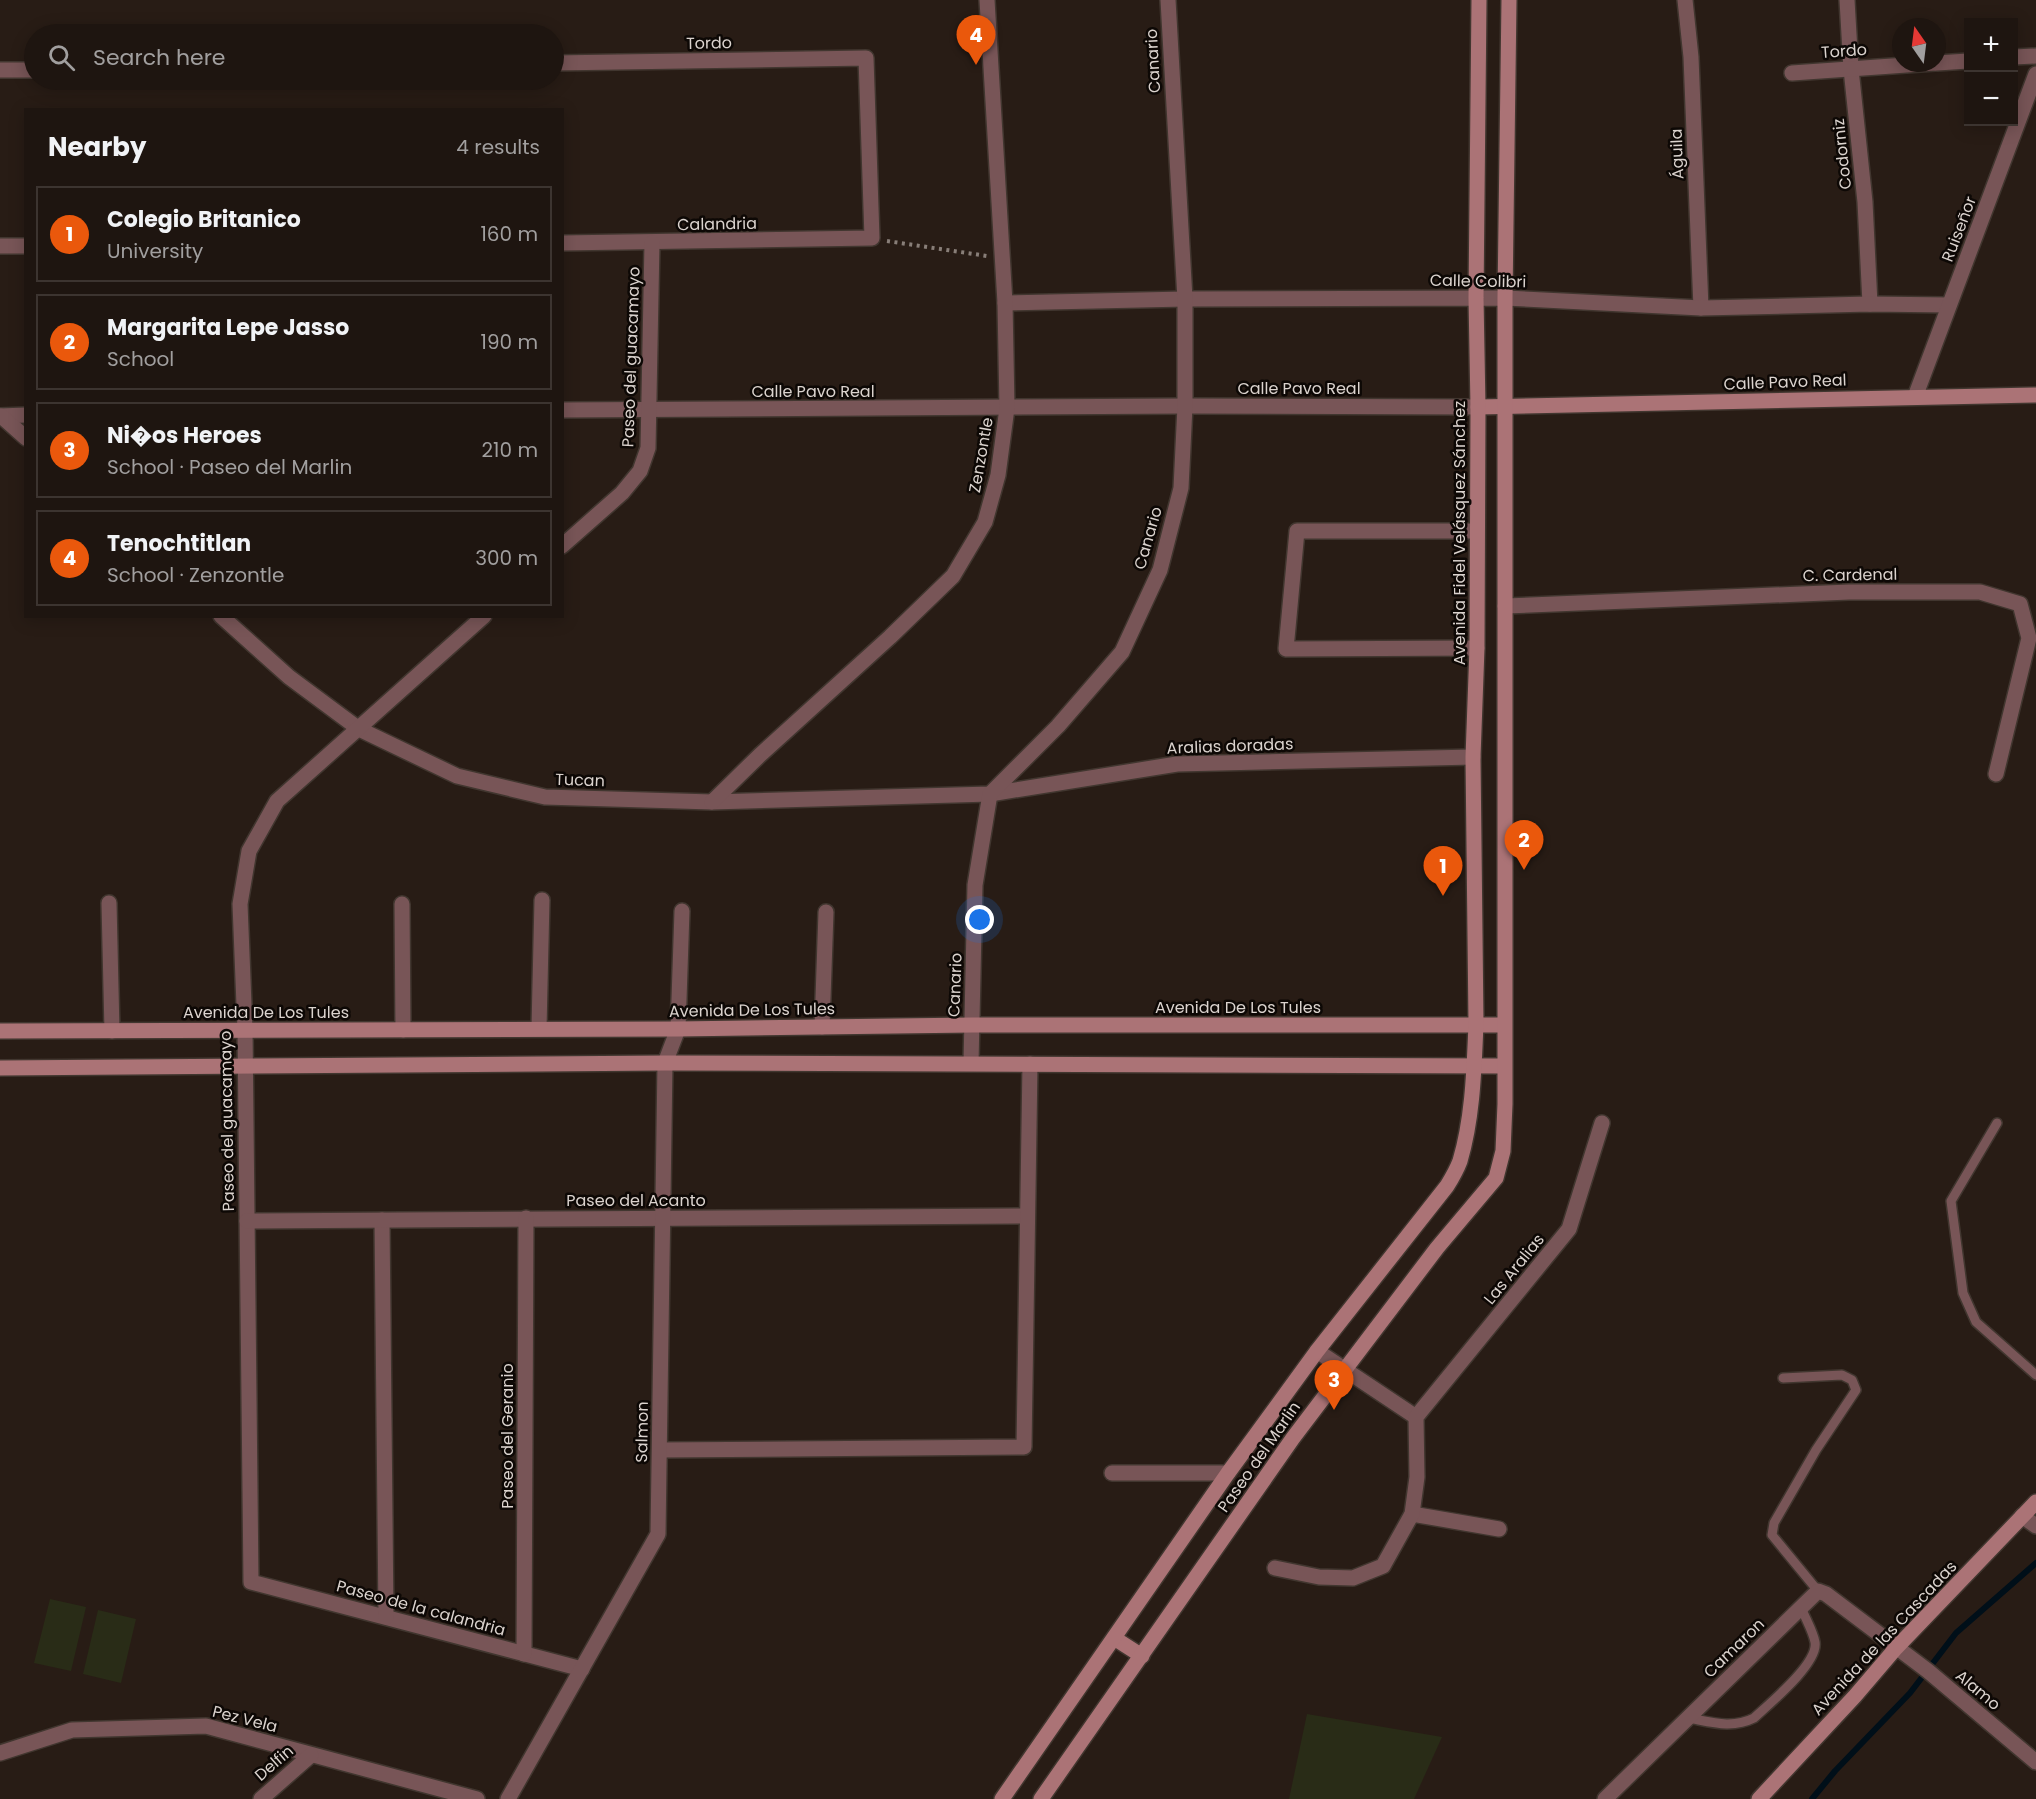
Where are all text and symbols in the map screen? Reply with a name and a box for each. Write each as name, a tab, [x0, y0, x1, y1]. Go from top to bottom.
pin: 4	[956, 16, 996, 65]
north arrow	[1892, 18, 1946, 72]
map controls	[1964, 18, 2018, 126]
button: +	[1964, 18, 2018, 72]
search box	[24, 24, 564, 90]
street label: Canario	[1140, 28, 1166, 94]
street label: Tordo	[686, 31, 732, 55]
street label: Tordo	[1820, 38, 1868, 64]
icon: search	[45, 41, 78, 74]
text: Search here	[93, 42, 226, 73]
button: −	[1964, 72, 2018, 126]
street label: Codorniz	[1827, 117, 1857, 191]
street label: Águila	[1665, 128, 1689, 180]
text: Nearby	[48, 129, 146, 165]
text: 4 results	[456, 133, 540, 161]
street label: Ruiseñor	[1936, 193, 1982, 265]
text: Colegio Britanico	[107, 204, 301, 235]
street label: Calandria	[677, 212, 757, 236]
text: 1	[66, 220, 73, 248]
text: 160 m	[480, 220, 538, 248]
text: University	[107, 237, 203, 265]
street label: Paseo del guacamayo	[616, 266, 646, 448]
street label: Calle Colibri	[1430, 269, 1526, 293]
text: Margarita Lepe Jasso	[107, 312, 349, 343]
text: 2	[64, 328, 75, 356]
text: 190 m	[481, 328, 538, 356]
text: School	[107, 345, 174, 373]
street label: Calle Pavo Real	[1723, 368, 1847, 396]
street label: Calle Pavo Real	[1237, 377, 1361, 400]
street label: Calle Pavo Real	[751, 380, 875, 403]
street label: Avenida Fidel Velásquez Sánchez	[1448, 401, 1471, 665]
street label: Zenzontle	[963, 415, 999, 495]
text: Ni�os Heroes	[107, 420, 262, 451]
text: 3	[63, 436, 76, 464]
text: 210 m	[482, 436, 538, 464]
text: School · Paseo del Marlin	[107, 453, 352, 481]
street label: Canario	[1128, 504, 1168, 572]
text: Tenochtitlan	[107, 528, 251, 559]
text: 4	[63, 544, 76, 572]
text: 300 m	[475, 544, 538, 572]
text: School · Zenzontle	[107, 561, 284, 589]
street label: C. Cardenal	[1802, 563, 1898, 587]
street label: Aralias doradas	[1166, 732, 1294, 760]
street label: Tucan	[555, 768, 605, 792]
pin: 2	[1504, 820, 1544, 870]
pin: 1	[1424, 846, 1462, 896]
your location	[965, 905, 994, 934]
street label: Canario	[942, 952, 968, 1018]
street label: Avenida De Los Tules	[1155, 996, 1321, 1019]
street label: Avenida De Los Tules	[669, 997, 835, 1023]
street label: Avenida De Los Tules	[183, 1001, 349, 1024]
street label: Paseo del guacamayo	[214, 1030, 240, 1212]
street label: Paseo del Acanto	[566, 1189, 706, 1212]
street label: Las Aralias	[1478, 1229, 1550, 1309]
pin: 3	[1314, 1360, 1354, 1410]
street label: Paseo del Geranio	[496, 1363, 519, 1509]
street label: Paseo del Marlin	[1212, 1397, 1306, 1517]
street label: Salmon	[630, 1401, 654, 1463]
street label: Avenida de las Cascadas	[1806, 1555, 1962, 1721]
street label: Paseo de la calandria	[334, 1574, 508, 1642]
street label: Camaron	[1698, 1613, 1770, 1683]
street label: Alamo	[1951, 1664, 2005, 1716]
street label: Pez Vela	[210, 1700, 280, 1738]
street label: Delfin	[250, 1740, 298, 1786]

